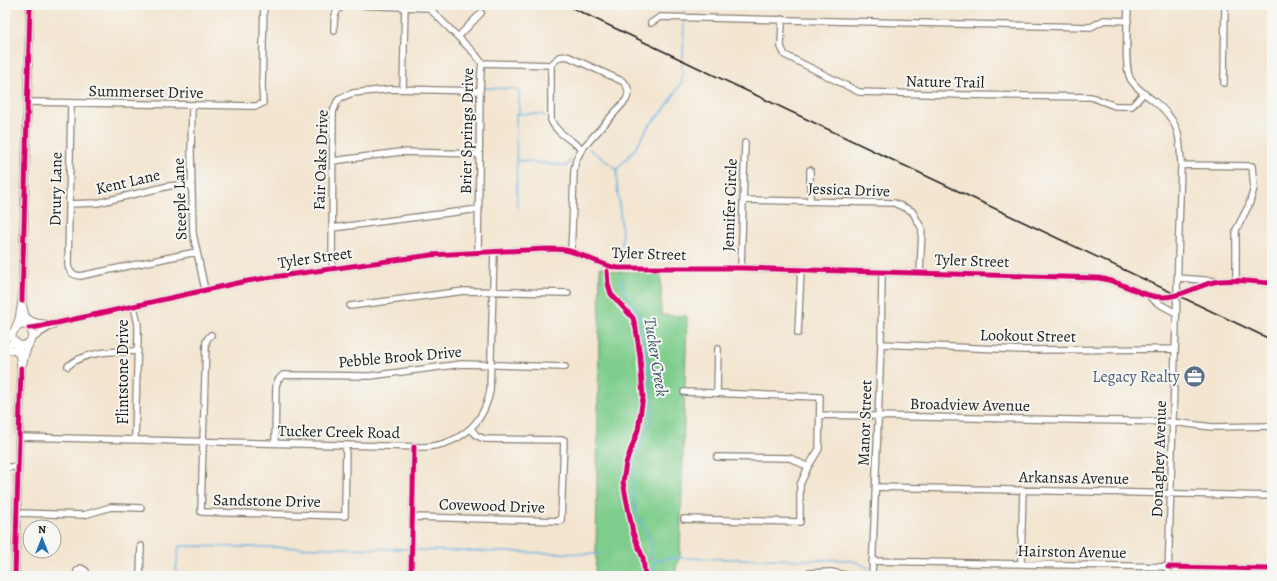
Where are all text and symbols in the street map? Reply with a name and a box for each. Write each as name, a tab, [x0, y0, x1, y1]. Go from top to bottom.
street label: Brier Springs Drive	[455, 68, 479, 194]
street label: Nature Trail	[905, 70, 985, 94]
street label: Summerset Drive	[88, 80, 204, 104]
street label: Fair Oaks Drive	[308, 109, 334, 211]
street label: Drury Lane	[44, 152, 68, 226]
street label: Steeple Lane	[168, 157, 192, 241]
street label: Jennifer Circle	[717, 158, 743, 252]
street label: Kent Lane	[94, 164, 162, 200]
street label: Jessica Drive	[807, 178, 891, 202]
street label: Tyler Street	[276, 242, 354, 274]
street label: Tyler Street	[611, 242, 687, 266]
street label: Tyler Street	[934, 249, 1010, 273]
water label: Tucker Creek	[638, 316, 674, 399]
street label: Flintstone Drive	[112, 319, 134, 425]
street label: Lookout Street	[980, 324, 1076, 348]
street label: Pebble Brook Drive	[337, 341, 463, 373]
office icon: Legacy Realty	[1182, 364, 1208, 390]
place label: Legacy Realty	[1092, 366, 1181, 388]
street label: Manor Street	[853, 380, 877, 466]
street label: Broadview Avenue	[910, 393, 1030, 417]
street label: Donaghey Avenue	[1146, 400, 1172, 518]
street label: Tucker Creek Road	[278, 420, 401, 444]
street label: Arkansas Avenue	[1018, 466, 1129, 490]
street label: Sandstone Drive	[213, 489, 321, 513]
street label: Covewood Drive	[439, 493, 545, 519]
north arrow	[22, 519, 62, 559]
text: N	[38, 522, 46, 537]
street label: Hairston Avenue	[1017, 540, 1127, 564]

